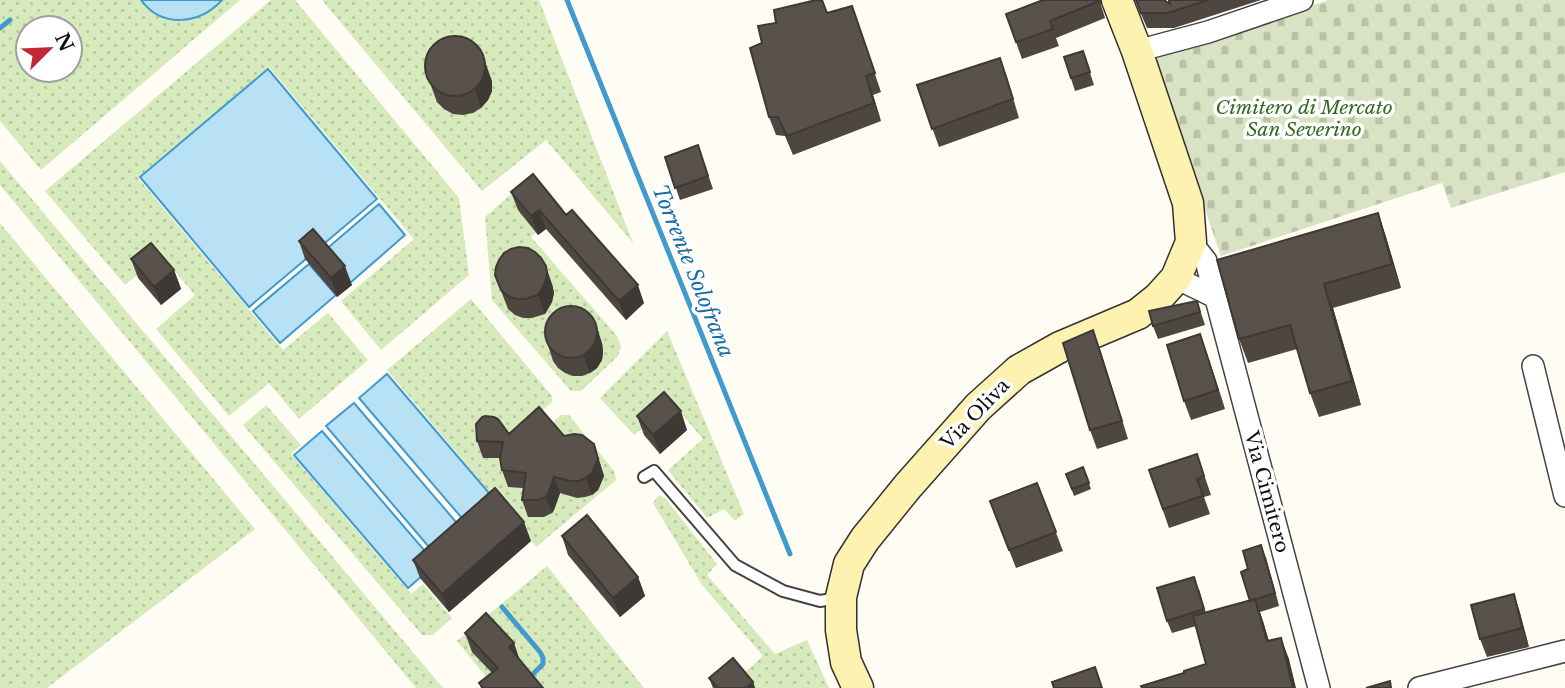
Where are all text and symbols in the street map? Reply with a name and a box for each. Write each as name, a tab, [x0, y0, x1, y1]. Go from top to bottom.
north arrow	[14, 14, 84, 84]
text: N	[50, 29, 78, 55]
park label: Cimitero di Mercato San Severino	[1215, 96, 1393, 141]
water label: Torrente Solofrana	[646, 181, 740, 361]
street label: Via Oliva	[935, 374, 1015, 455]
street label: Via Cimitero	[1239, 428, 1294, 555]

